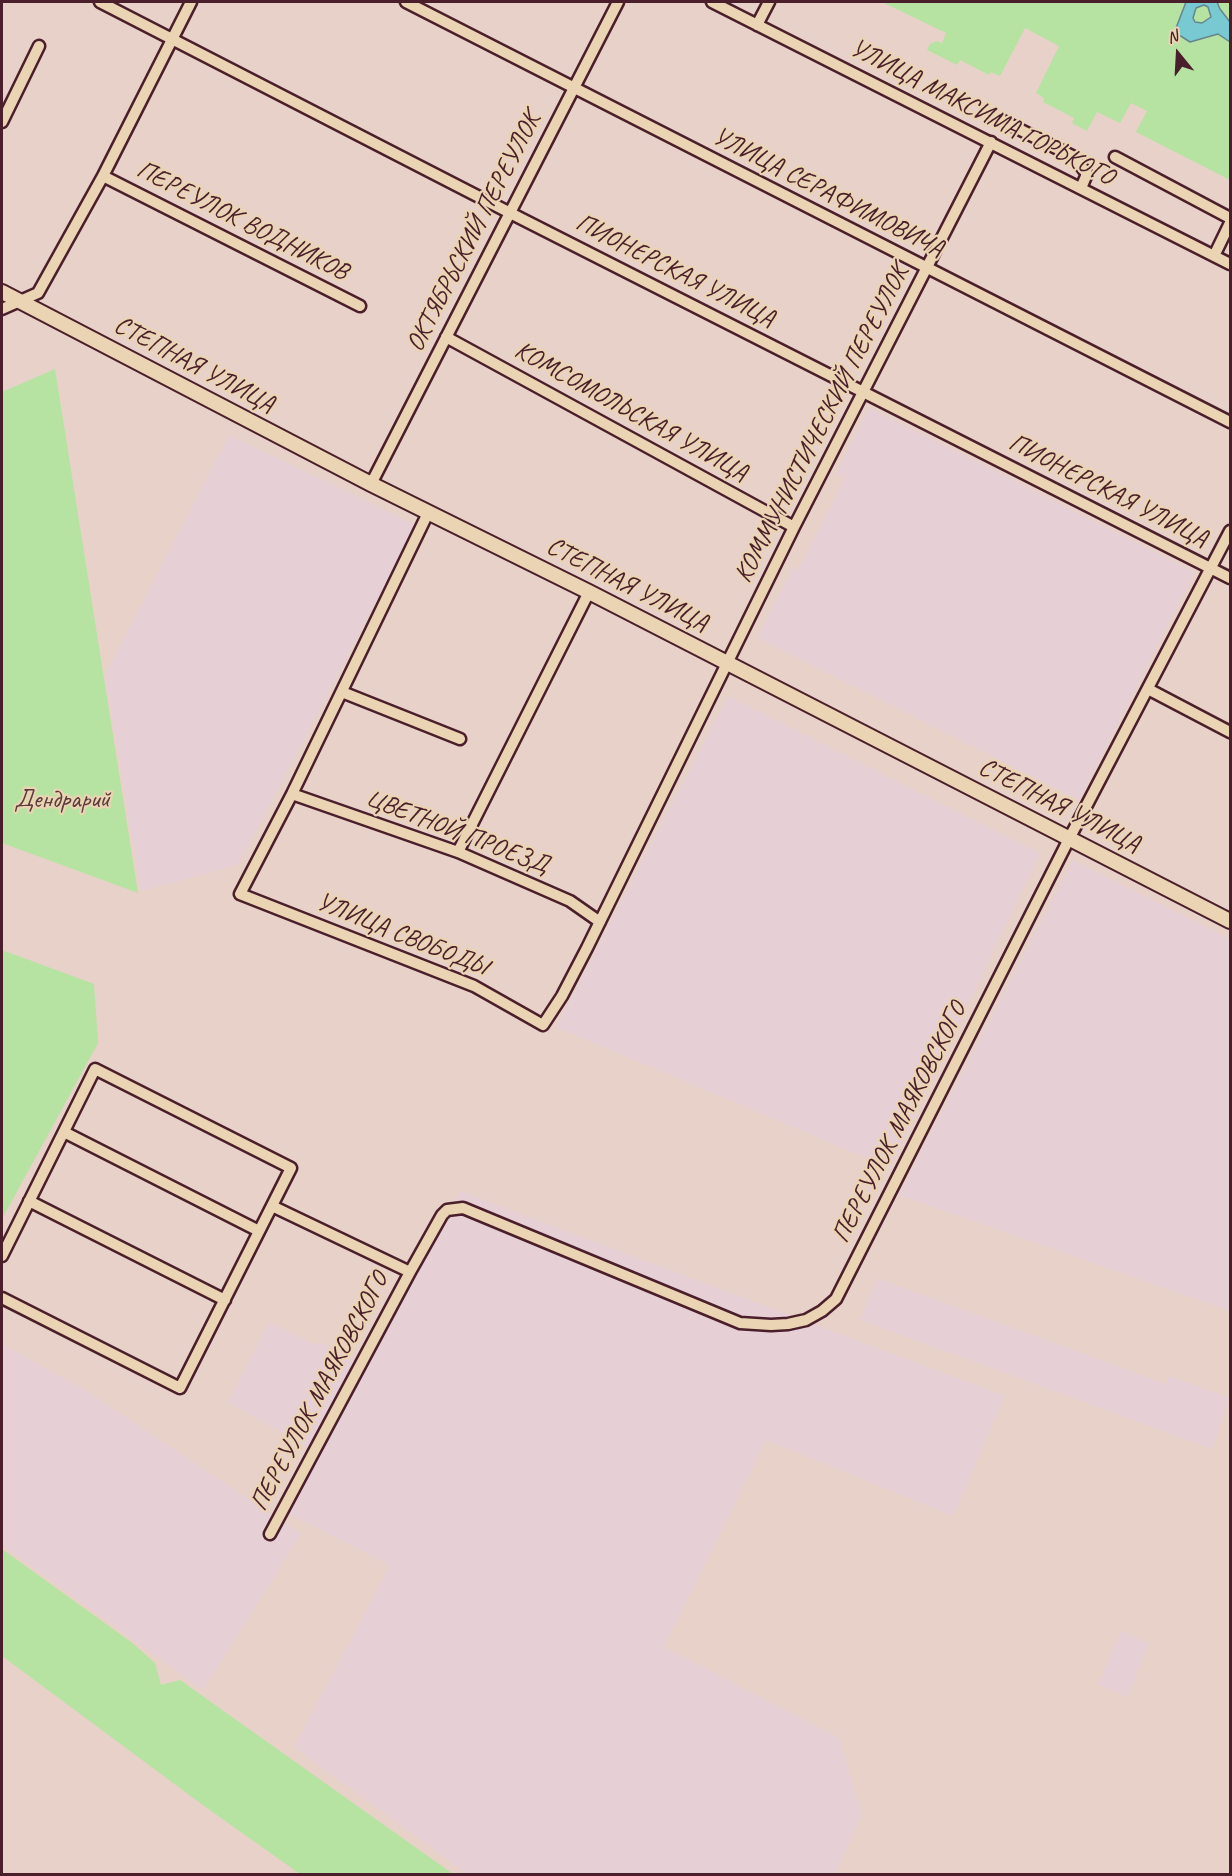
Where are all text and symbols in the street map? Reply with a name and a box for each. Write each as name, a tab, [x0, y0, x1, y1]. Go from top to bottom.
north arrow	[1148, 24, 1208, 84]
text: N	[1165, 26, 1180, 48]
street label: УЛИЦА МАКСИМА ГОРЬКОГО	[845, 33, 1119, 193]
street label: ОКТЯБРЬСКИЙ ПЕРЕУЛОК	[400, 107, 548, 357]
street label: УЛИЦА СЕРАФИМОВИЧА	[707, 121, 949, 265]
street label: ПЕРЕУЛОК ВОДНИКОВ	[131, 154, 353, 288]
street label: ПИОНЕРСКАЯ УЛИЦА	[570, 207, 780, 335]
street label: КОММУНИСТИЧЕСКИЙ ПЕРЕУЛОК	[728, 260, 916, 588]
street label: СТЕПНАЯ УЛИЦА	[108, 310, 280, 420]
street label: КОМСОМОЛЬСКАЯ УЛИЦА	[509, 335, 753, 489]
street label: ПИОНЕРСКАЯ УЛИЦА	[1003, 427, 1213, 555]
street label: СТЕПНАЯ УЛИЦА	[541, 531, 713, 639]
street label: СТЕПНАЯ УЛИЦА	[973, 752, 1145, 860]
street label: ЦВЕТНОЙ ПРОЕЗД	[361, 783, 553, 881]
park label: Дендрарий	[14, 784, 110, 816]
street label: УЛИЦА СВОБОДЫ	[312, 887, 492, 983]
street label: ПЕРЕУЛОК МАЯКОВСКОГО	[826, 998, 974, 1248]
street label: ПЕРЕУЛОК МАЯКОВСКОГО	[244, 1268, 396, 1516]

